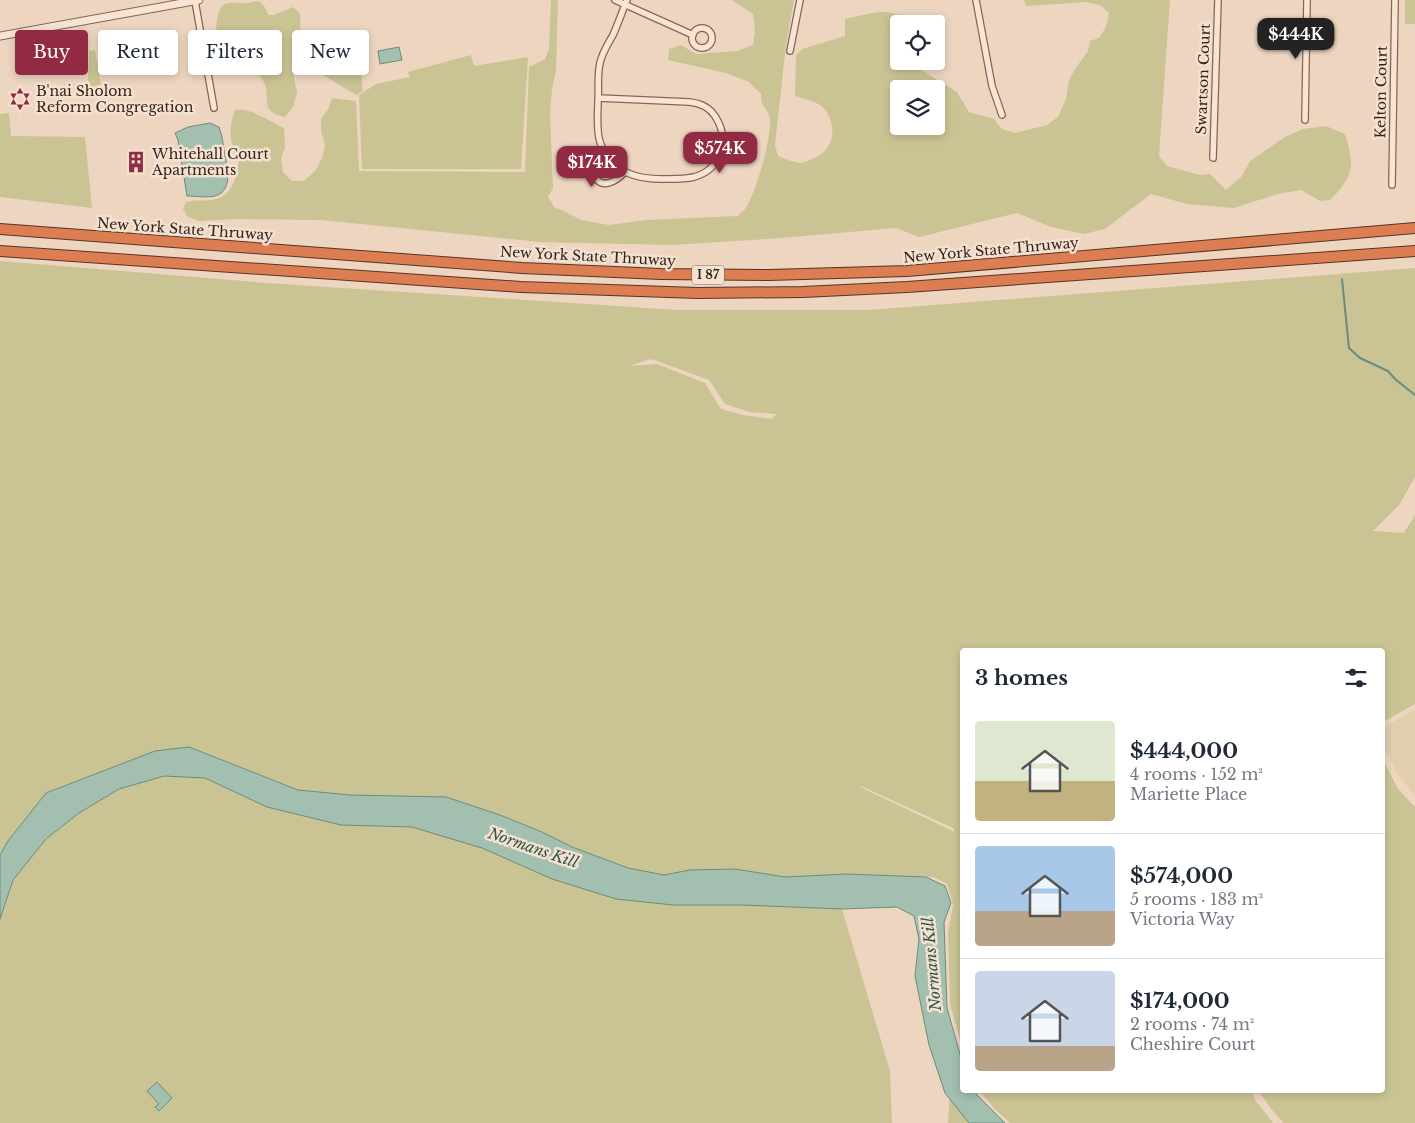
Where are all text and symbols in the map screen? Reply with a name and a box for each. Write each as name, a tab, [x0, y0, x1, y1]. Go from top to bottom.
map controls	[890, 15, 945, 135]
button: locate	[890, 15, 945, 70]
pin: $444K	[1261, 18, 1331, 60]
street label: Swartson Court	[1192, 22, 1214, 135]
text: $444K	[1268, 24, 1324, 44]
chip: Buy	[15, 30, 88, 75]
chip: Rent	[98, 30, 178, 75]
chip: Filters	[188, 30, 282, 75]
chip: New	[292, 30, 369, 75]
street label: Kelton Court	[1371, 45, 1391, 139]
button: layers	[890, 80, 945, 135]
place label: B'nai Sholom Reform Congregation	[36, 82, 194, 116]
synagogue icon: B'nai Sholom Reform Congregation	[7, 86, 33, 112]
pin: $574K	[685, 132, 755, 174]
text: $574K	[694, 138, 746, 158]
place label: Whitehall Court Apartments	[151, 145, 269, 179]
pin: $174K	[557, 146, 627, 188]
building icon: Whitehall Court Apartments	[123, 149, 149, 175]
text: $174K	[567, 152, 617, 172]
street label: New York State Thruway	[96, 214, 274, 244]
street label: New York State Thruway	[902, 233, 1080, 267]
street label: New York State Thruway	[500, 242, 677, 270]
road number: I 87	[692, 266, 724, 284]
icon: filters	[1342, 664, 1370, 692]
text: 3 homes	[975, 665, 1068, 691]
text: $444,000	[1130, 738, 1238, 764]
icon: home	[1015, 741, 1075, 801]
text: 4 rooms · 152 m²	[1130, 764, 1263, 784]
text: Mariette Place	[1130, 784, 1247, 804]
water label: Normans Kill	[485, 823, 581, 872]
text: $574,000	[1130, 863, 1233, 889]
icon: home	[1015, 866, 1075, 926]
text: 5 rooms · 183 m²	[1130, 889, 1263, 909]
text: Victoria Way	[1130, 909, 1235, 929]
water label: Normans Kill	[918, 916, 945, 1013]
text: $174,000	[1130, 988, 1230, 1014]
icon: home	[1015, 991, 1075, 1051]
text: 2 rooms · 74 m²	[1130, 1014, 1254, 1034]
text: Cheshire Court	[1130, 1034, 1256, 1054]

